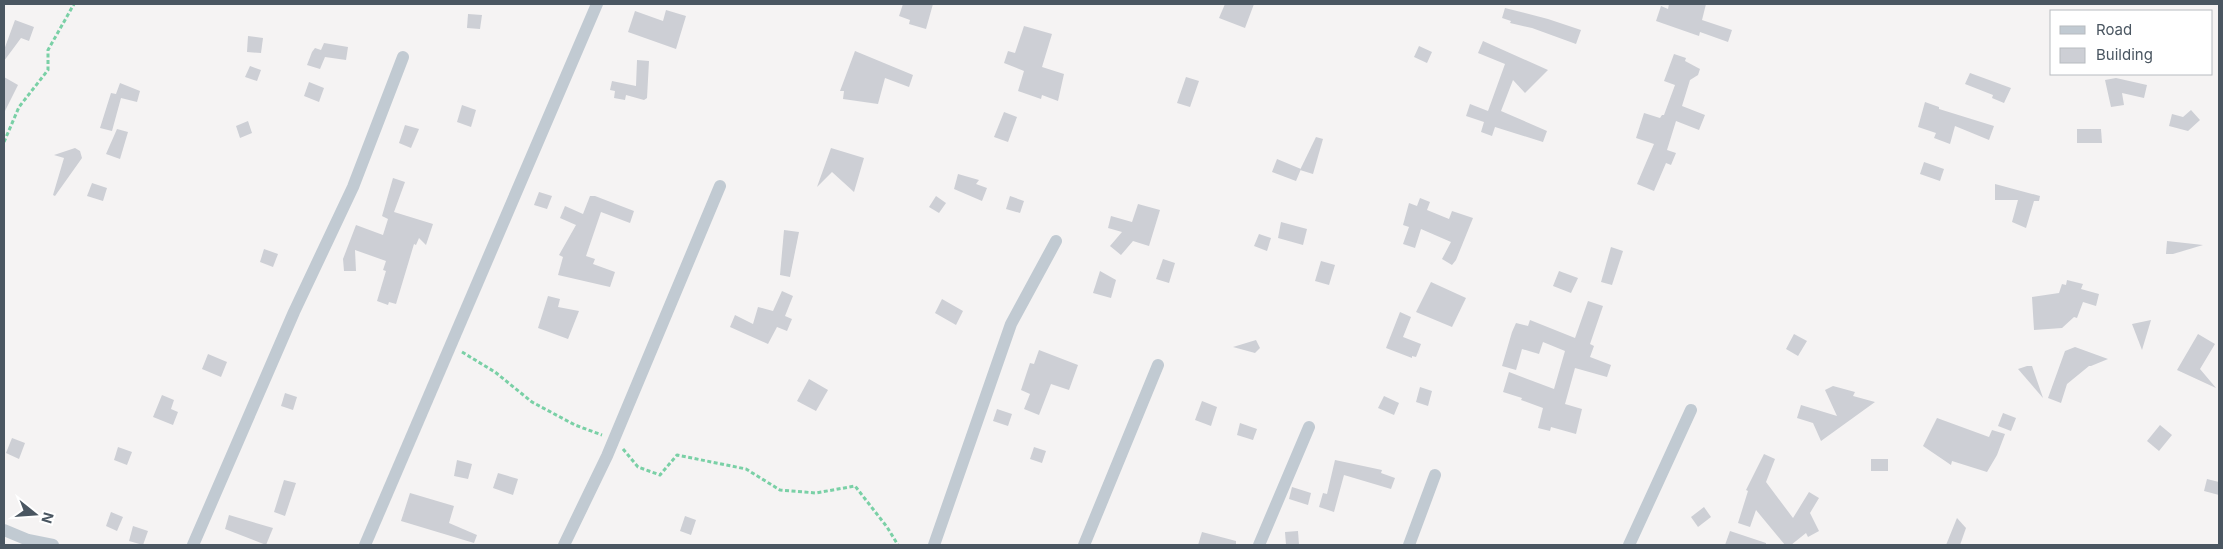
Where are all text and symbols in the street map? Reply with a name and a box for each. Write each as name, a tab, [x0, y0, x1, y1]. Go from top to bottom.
legend	[2050, 10, 2213, 75]
text: Road	[2096, 20, 2132, 39]
text: Building	[2096, 45, 2153, 64]
north arrow	[10, 489, 60, 539]
text: N	[38, 510, 58, 526]

